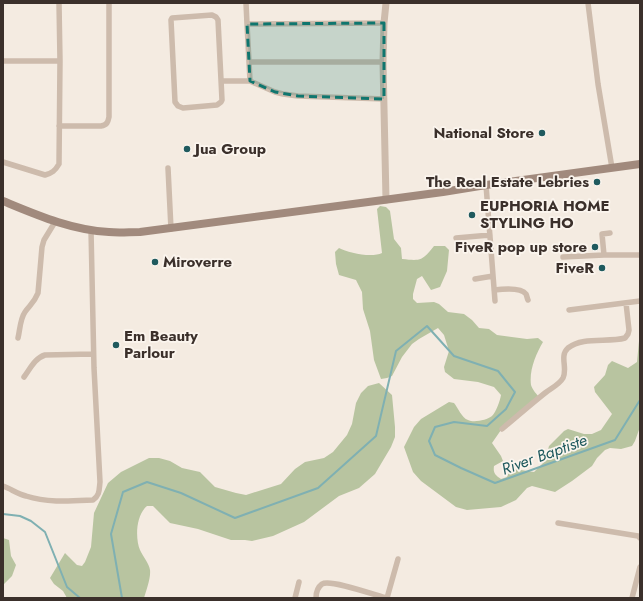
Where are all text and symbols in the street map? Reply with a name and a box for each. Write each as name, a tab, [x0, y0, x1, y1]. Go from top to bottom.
place label: National Store	[433, 122, 534, 144]
marker: National Store	[537, 128, 547, 138]
place label: Jua Group	[192, 138, 266, 160]
marker: Jua Group	[182, 144, 192, 154]
place label: The Real Estate Lebries	[426, 171, 589, 193]
marker: The Real Estate Lebries	[592, 177, 602, 187]
place label: EUPHORIA HOME STYLING HO	[480, 195, 610, 234]
marker: EUPHORIA HOME STYLING HO	[467, 210, 477, 220]
place label: FiveR pop up store	[455, 236, 587, 258]
marker: FiveR pop up store	[590, 242, 600, 252]
place label: Miroverre	[163, 251, 232, 273]
marker: Miroverre	[150, 257, 160, 267]
place label: FiveR	[556, 257, 594, 279]
marker: FiveR	[597, 263, 607, 273]
place label: Em Beauty Parlour	[124, 325, 198, 364]
marker: Em Beauty Parlour	[111, 340, 121, 350]
water label: River Baptiste	[498, 428, 590, 481]

